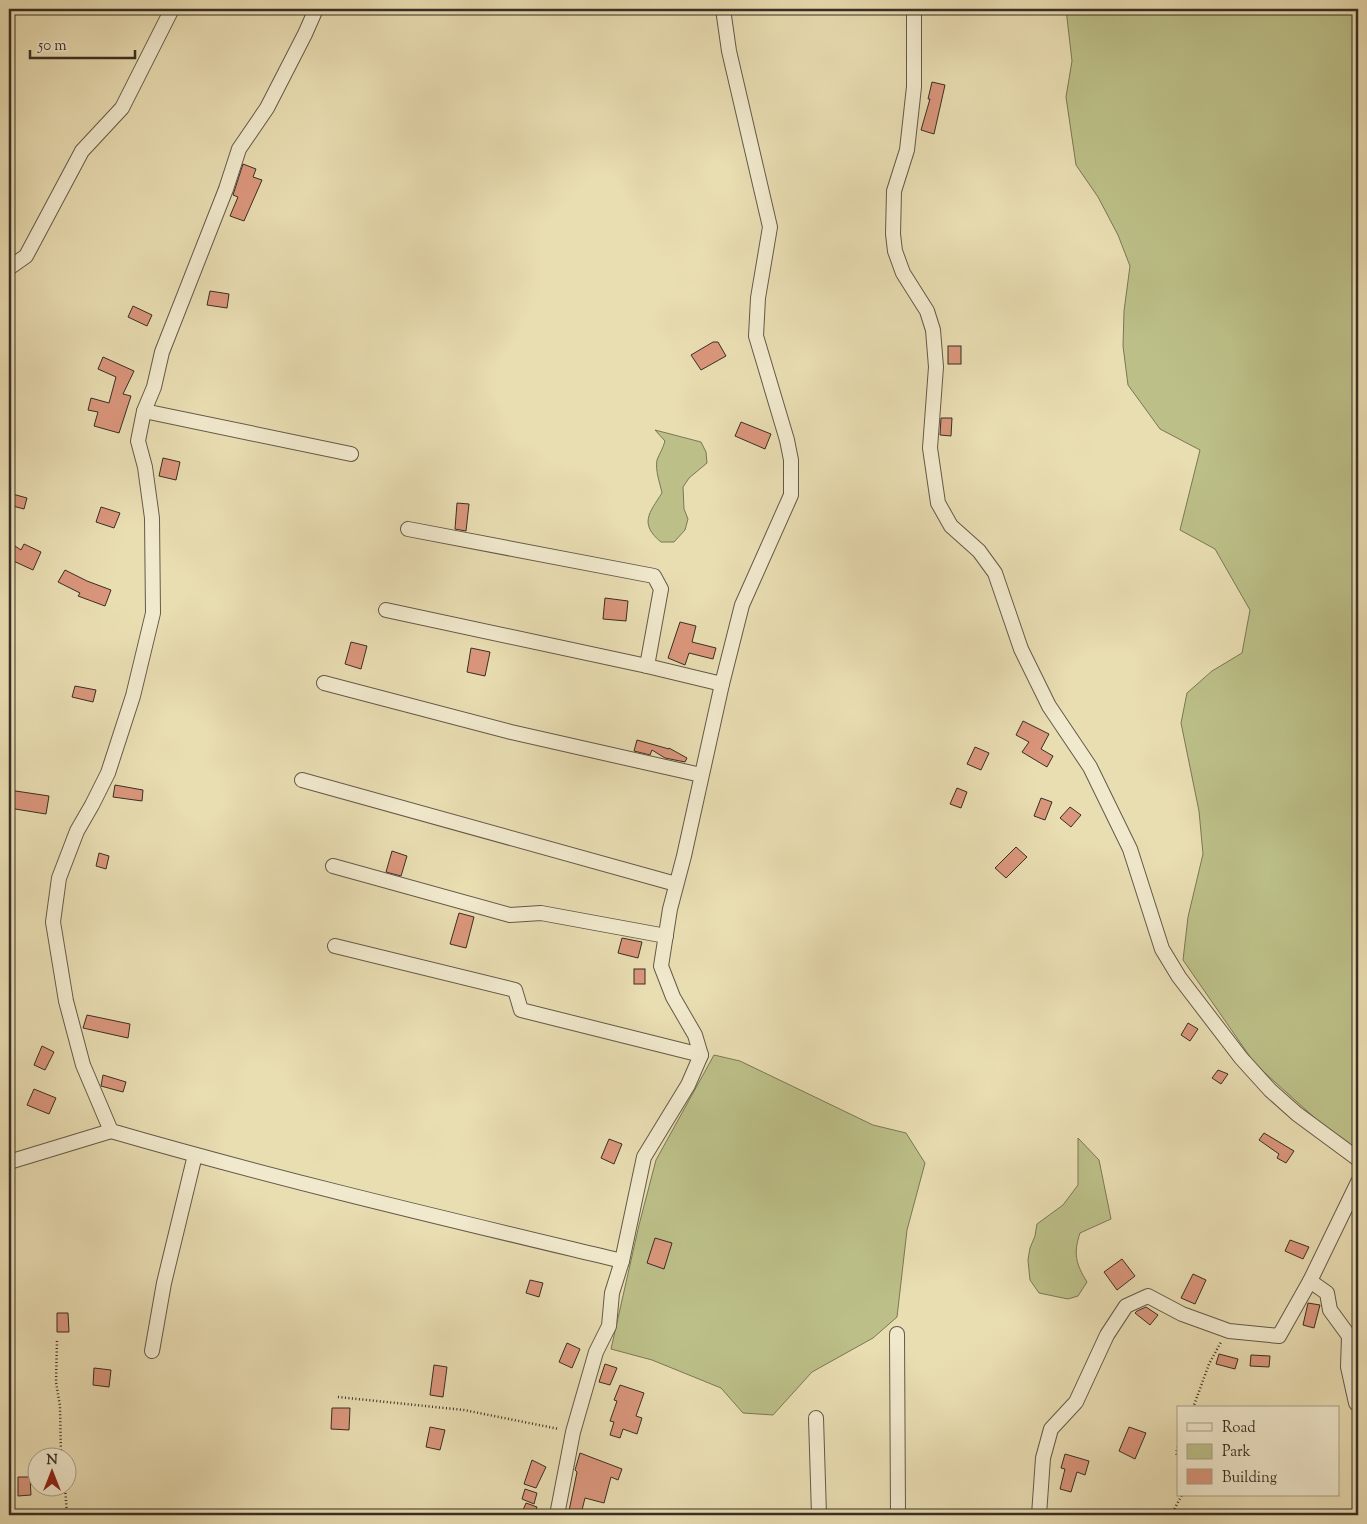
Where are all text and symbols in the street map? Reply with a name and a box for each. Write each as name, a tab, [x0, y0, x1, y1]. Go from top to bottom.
scale bar	[30, 28, 135, 60]
text: 50 m	[37, 36, 67, 57]
legend	[1177, 1406, 1340, 1496]
text: Road	[1222, 1418, 1256, 1439]
text: Park	[1222, 1442, 1251, 1463]
north arrow	[28, 1446, 78, 1496]
text: N	[46, 1451, 58, 1471]
text: Building	[1222, 1468, 1277, 1489]

